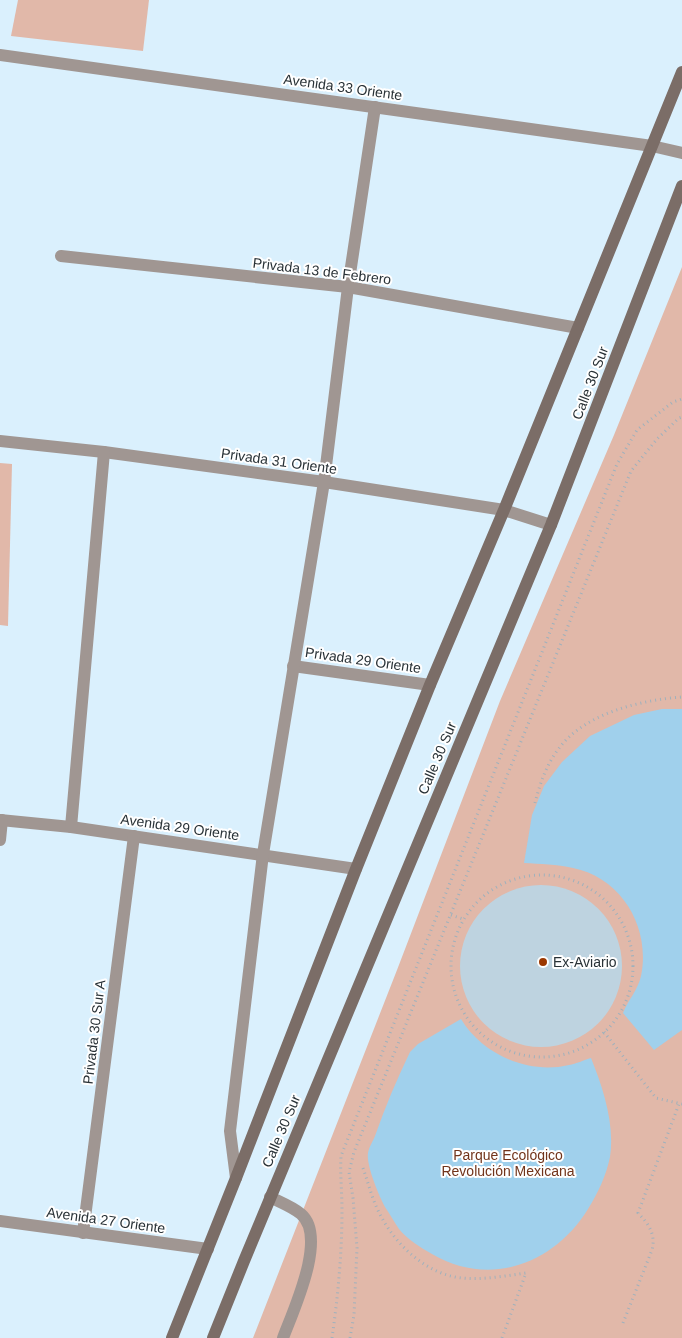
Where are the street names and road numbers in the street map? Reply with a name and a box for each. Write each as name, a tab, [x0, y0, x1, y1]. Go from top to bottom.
street label: Avenida 33 Oriente	[283, 71, 404, 103]
street label: Privada 13 de Febrero	[252, 255, 392, 287]
street label: Calle 30 Sur	[569, 344, 611, 422]
street label: Privada 31 Oriente	[220, 445, 338, 477]
street label: Privada 29 Oriente	[304, 644, 422, 676]
street label: Calle 30 Sur	[415, 719, 460, 797]
street label: Avenida 29 Oriente	[120, 811, 241, 843]
street label: Privada 30 Sur A	[80, 978, 108, 1085]
street label: Calle 30 Sur	[259, 1092, 304, 1170]
street label: Avenida 27 Oriente	[46, 1204, 167, 1236]

